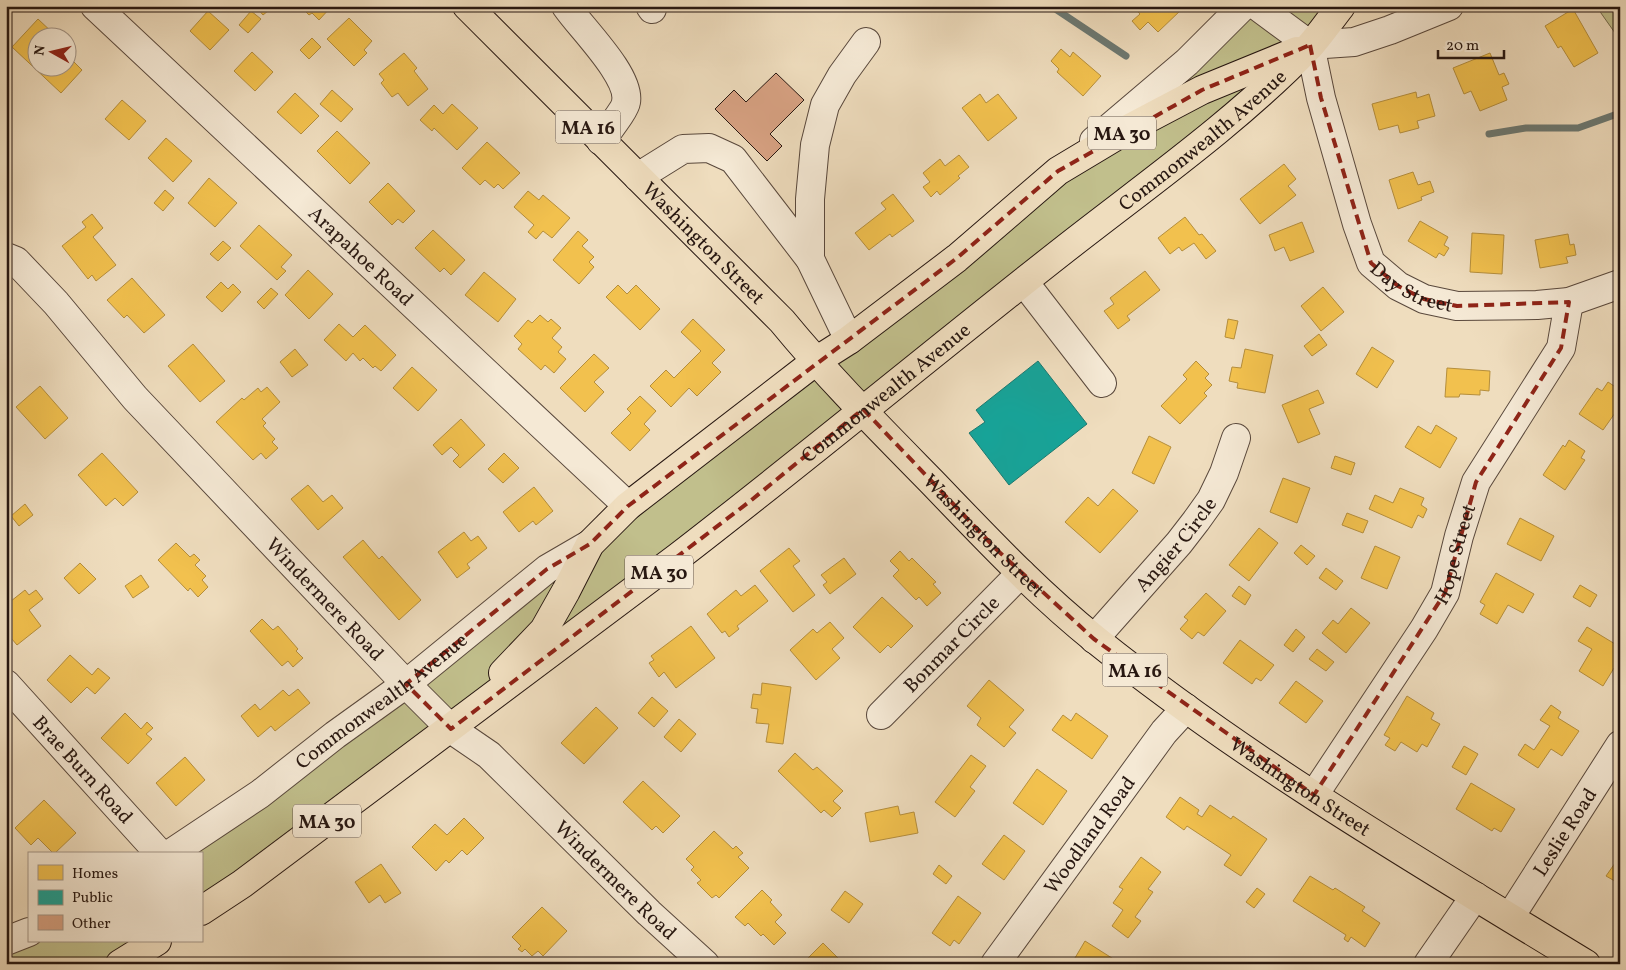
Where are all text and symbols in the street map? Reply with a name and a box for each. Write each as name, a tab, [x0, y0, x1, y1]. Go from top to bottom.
north arrow	[28, 28, 78, 78]
scale bar	[1438, 28, 1505, 60]
text: 20 m	[1446, 36, 1479, 57]
text: N	[30, 44, 51, 57]
street label: Commonwealth Avenue	[1113, 64, 1294, 219]
road number: MA 16	[556, 110, 620, 144]
road number: MA 30	[1088, 116, 1156, 150]
street label: Washington Street	[635, 177, 770, 312]
street label: Arapahoe Road	[301, 201, 419, 314]
street label: Day Street	[1363, 256, 1455, 321]
street label: Commonwealth Avenue	[796, 317, 977, 471]
street label: Washington Street	[915, 468, 1050, 605]
street label: Angier Circle	[1130, 492, 1225, 599]
street label: Hope Street	[1429, 501, 1484, 611]
street label: Windermere Road	[258, 532, 389, 668]
road number: MA 30	[625, 556, 693, 588]
street label: Bonmar Circle	[898, 590, 1007, 700]
street label: Commonwealth Avenue	[290, 627, 474, 777]
road number: MA 16	[1102, 654, 1168, 686]
street label: Brae Burn Road	[25, 710, 138, 831]
street label: Washington Street	[1223, 731, 1375, 844]
street label: Woodland Road	[1038, 771, 1143, 900]
street label: Leslie Road	[1527, 783, 1605, 883]
road number: MA 30	[293, 804, 361, 838]
street label: Windermere Road	[547, 815, 682, 947]
legend	[28, 852, 202, 942]
text: Homes	[72, 864, 118, 885]
text: Public	[72, 888, 113, 909]
text: Other	[72, 914, 111, 935]

